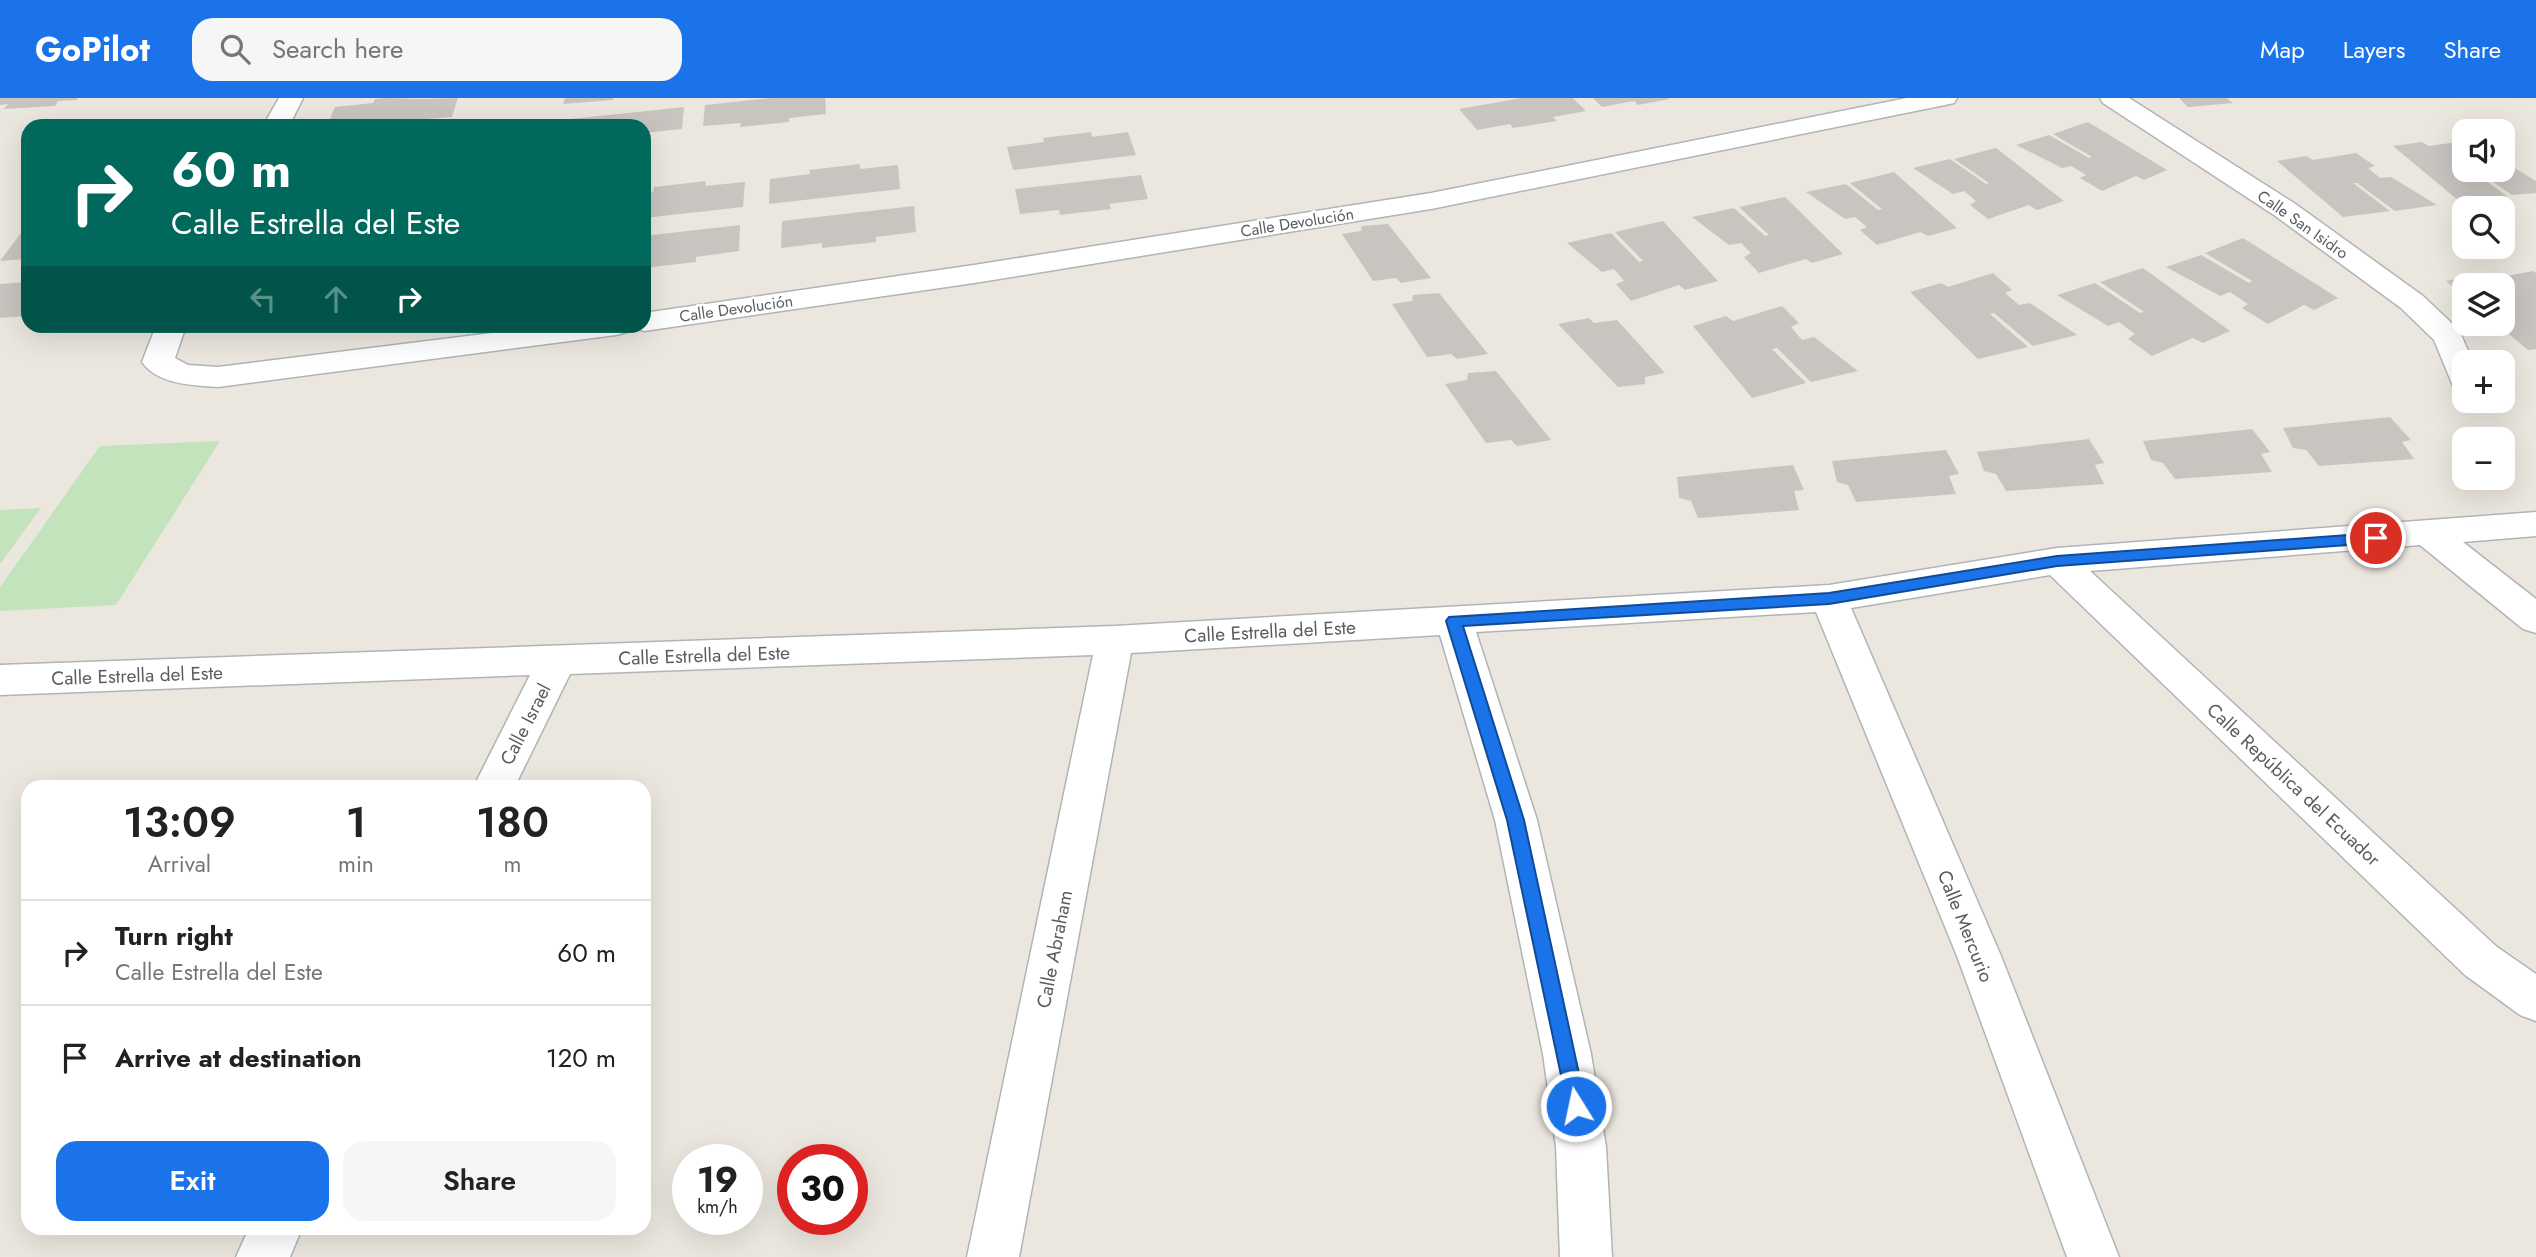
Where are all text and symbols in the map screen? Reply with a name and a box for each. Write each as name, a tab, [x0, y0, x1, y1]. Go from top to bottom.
search box	[192, 18, 682, 81]
text: GoPilot	[35, 26, 150, 73]
icon: search	[216, 30, 254, 68]
text: Search here	[272, 30, 403, 68]
text: Map	[2260, 32, 2305, 67]
text: Layers	[2343, 32, 2405, 67]
text: Share	[2443, 32, 2501, 67]
map controls	[2452, 119, 2515, 490]
button: sound	[2452, 119, 2515, 182]
text: 60 m	[171, 135, 291, 205]
icon: right	[56, 147, 147, 238]
street label: Calle San Isidro	[2253, 184, 2353, 264]
button: search	[2452, 196, 2515, 259]
text: Calle Estrella del Este	[171, 200, 460, 246]
street label: Calle Devolución	[1239, 202, 1355, 243]
button: layers	[2452, 273, 2515, 336]
icon: left	[244, 280, 282, 318]
icon: ahead	[317, 280, 355, 318]
icon: right	[390, 280, 428, 318]
street label: Calle Devolución	[678, 289, 794, 328]
button: +	[2452, 350, 2515, 413]
button: −	[2452, 427, 2515, 490]
pin	[2346, 508, 2406, 568]
icon: arrive	[2357, 519, 2395, 557]
street label: Calle Estrella del Este	[1184, 614, 1357, 649]
street label: Calle Estrella del Este	[618, 639, 791, 672]
street label: Calle Estrella del Este	[51, 659, 224, 692]
street label: Calle Israel	[493, 679, 558, 770]
street label: Calle República del Ecuador	[2201, 696, 2387, 873]
text: 13:09	[123, 792, 236, 853]
text: 1	[346, 792, 366, 853]
text: 180	[476, 792, 549, 853]
text: Arrival	[148, 847, 211, 881]
text: min	[338, 847, 374, 881]
text: m	[503, 847, 521, 881]
street label: Calle Mercurio	[1931, 866, 2000, 986]
street label: Calle Abraham	[1030, 888, 1079, 1010]
text: Turn right	[115, 917, 233, 955]
icon: right	[56, 934, 94, 972]
text: 60 m	[557, 934, 616, 972]
text: Calle Estrella del Este	[115, 955, 323, 989]
icon: arrive	[56, 1039, 94, 1077]
text: Arrive at destination	[115, 1039, 362, 1077]
text: 120 m	[546, 1039, 616, 1077]
position arrow	[1539, 1069, 1613, 1143]
button: Exit	[56, 1141, 329, 1221]
button: Share	[343, 1141, 616, 1221]
speed limit sign: 30	[777, 1144, 868, 1235]
text: 19	[697, 1155, 738, 1205]
text: km/h	[697, 1194, 738, 1220]

